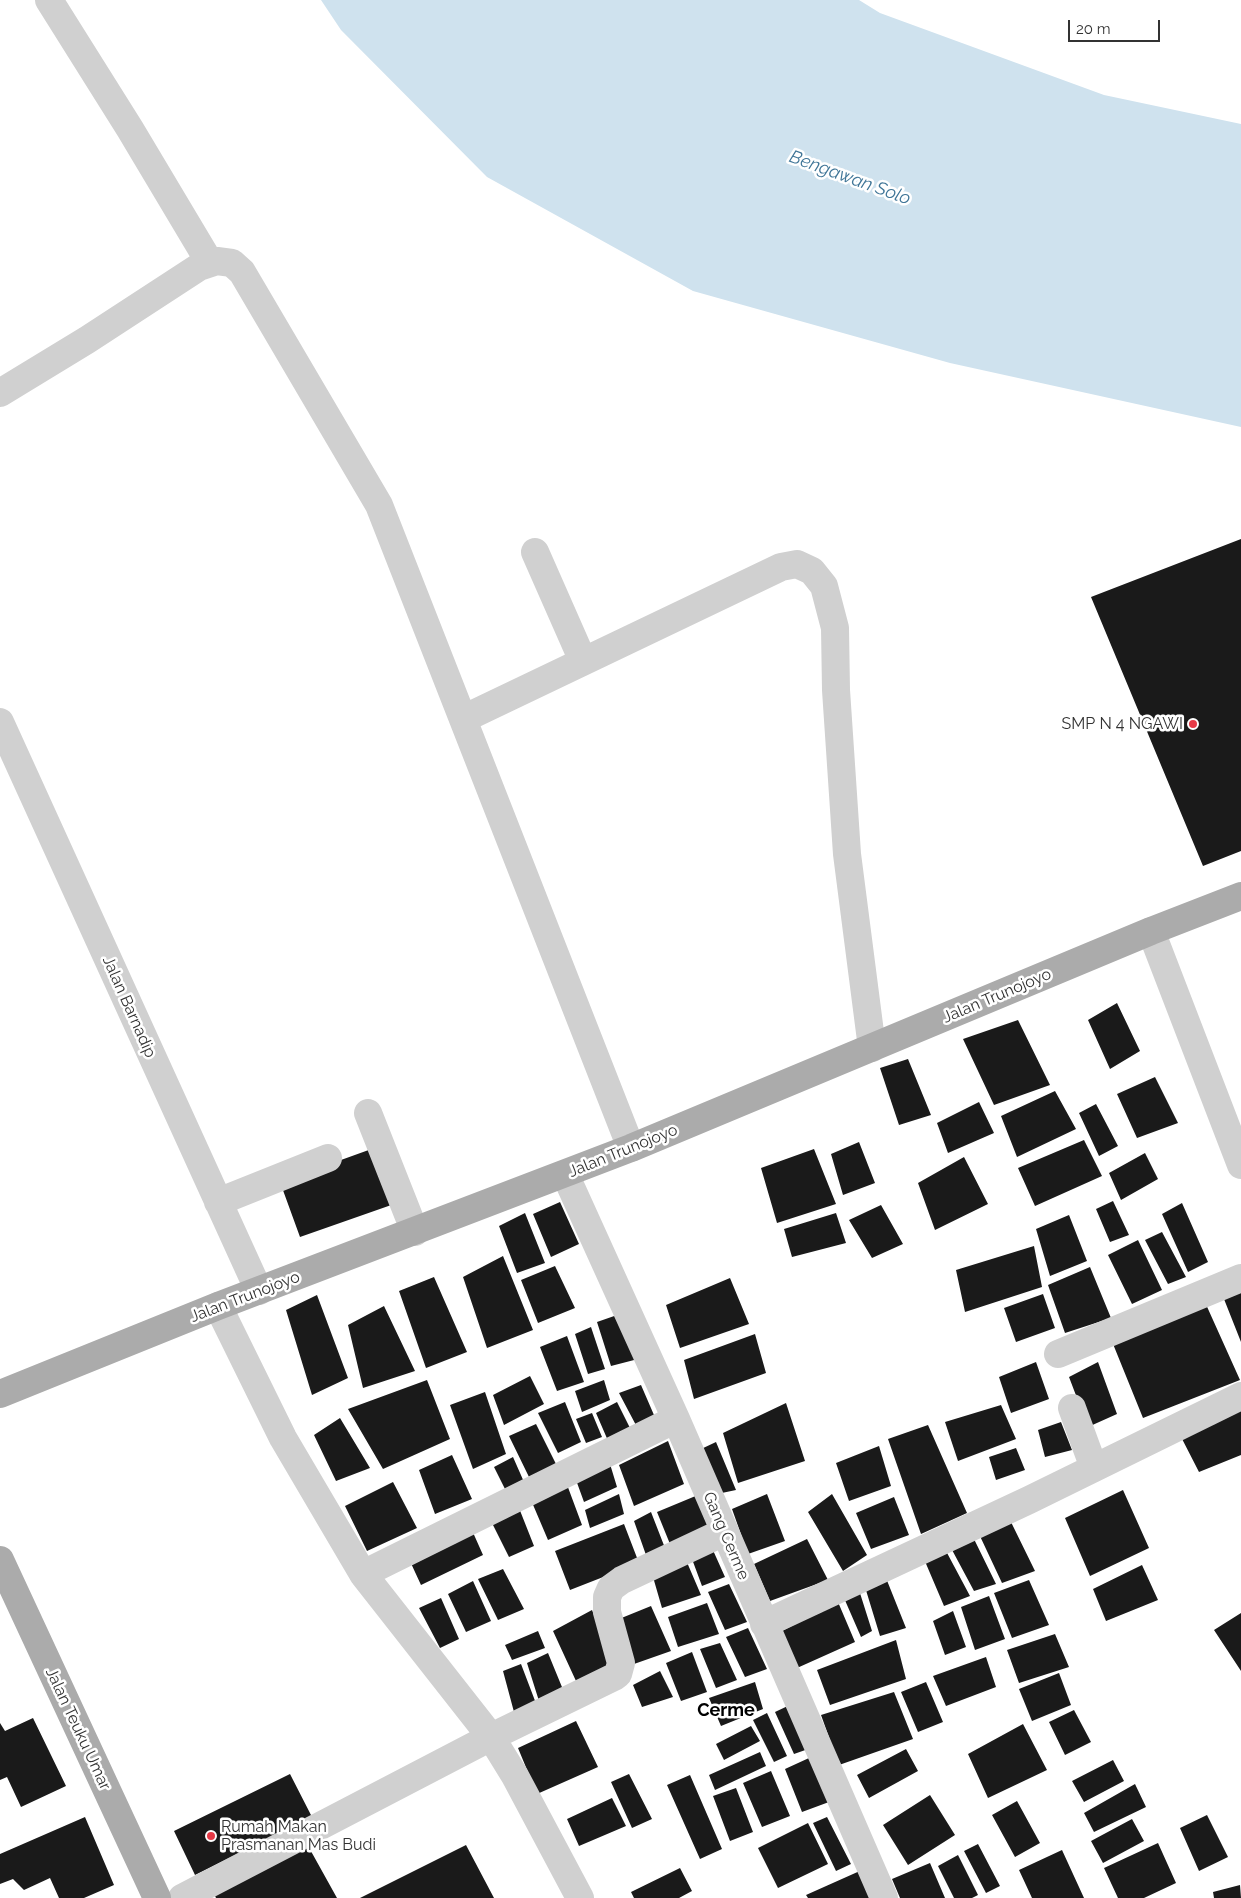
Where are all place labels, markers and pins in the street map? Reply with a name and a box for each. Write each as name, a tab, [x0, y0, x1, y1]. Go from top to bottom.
place label: SMP N 4 NGAWI	[1062, 714, 1183, 734]
marker: SMP N 4 NGAWI	[1187, 718, 1199, 730]
place label: Rumah Makan Prasmanan Mas Budi	[221, 1817, 376, 1855]
marker: Rumah Makan Prasmanan Mas Budi	[205, 1830, 217, 1842]

